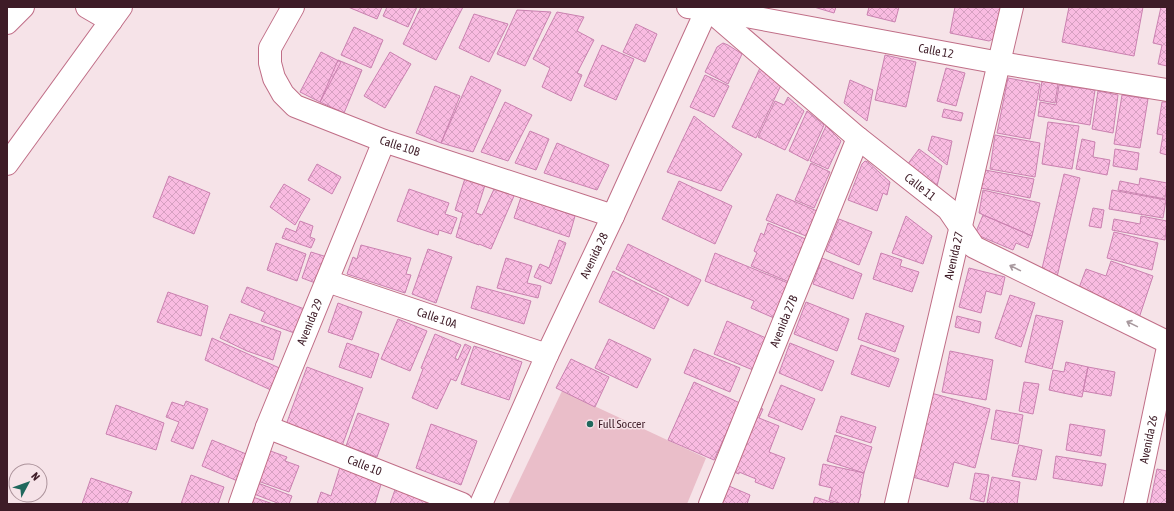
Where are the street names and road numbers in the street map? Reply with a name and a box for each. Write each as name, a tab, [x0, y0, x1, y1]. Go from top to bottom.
street label: Calle 12	[917, 41, 955, 61]
street label: Calle 10B	[378, 133, 422, 159]
street label: Calle 11	[902, 170, 939, 204]
street label: Avenida 28	[577, 230, 611, 281]
street label: Avenida 27	[942, 230, 966, 281]
street label: Avenida 27B	[767, 293, 801, 349]
street label: Avenida 29	[294, 296, 326, 347]
street label: Calle 10A	[415, 305, 459, 331]
street label: Avenida 26	[1137, 414, 1161, 465]
street label: Calle 10	[346, 453, 384, 479]

